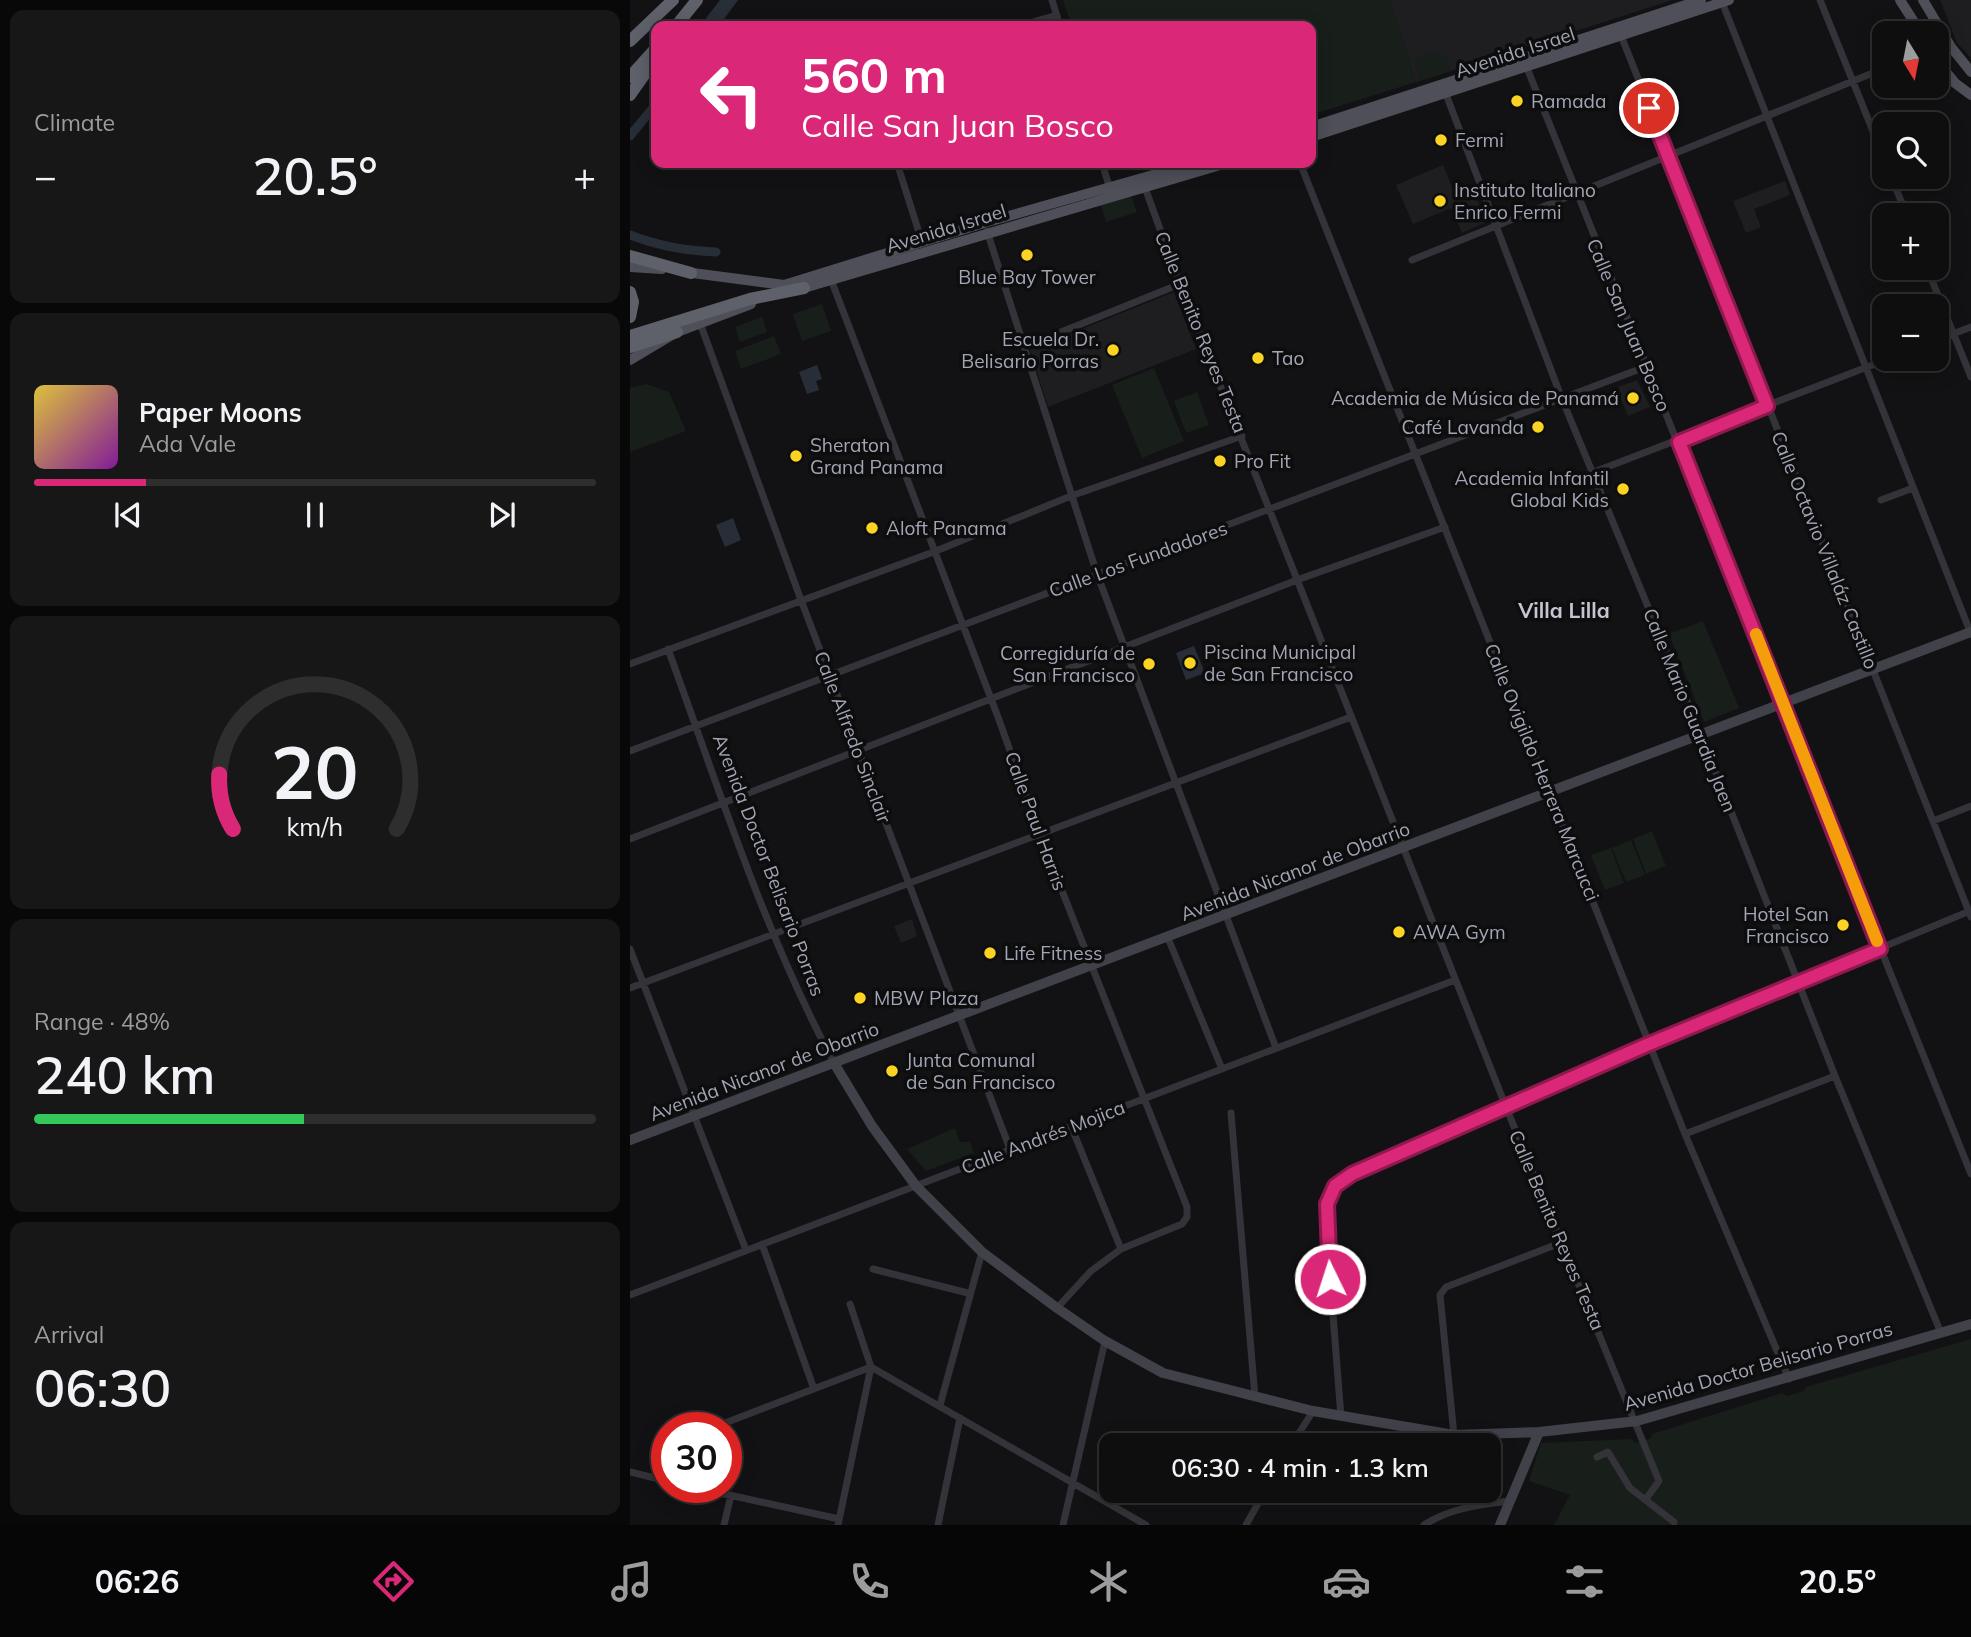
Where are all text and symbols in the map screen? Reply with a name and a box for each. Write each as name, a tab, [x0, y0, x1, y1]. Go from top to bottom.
street label: Avenida Israel	[1452, 21, 1578, 83]
north arrow	[1872, 21, 1950, 98]
map controls	[1872, 21, 1949, 371]
text: 560 m	[801, 44, 947, 105]
icon: left	[686, 49, 777, 140]
pin	[1619, 78, 1679, 138]
place label: Ramada	[1531, 89, 1606, 113]
icon: arrive	[1630, 89, 1668, 127]
marker: Ramada	[1509, 93, 1525, 109]
text: Calle San Juan Bosco	[801, 105, 1114, 145]
text: Climate	[34, 108, 115, 137]
button: search	[1872, 112, 1949, 189]
place label: Fermi	[1455, 128, 1504, 152]
marker: Fermi	[1433, 132, 1449, 148]
text: 20.5°	[252, 143, 378, 208]
text: −	[34, 152, 57, 200]
text: +	[573, 152, 596, 200]
place label: Instituto Italiano Enrico Fermi	[1454, 178, 1596, 224]
marker: Instituto Italiano Enrico Fermi	[1432, 193, 1448, 209]
street label: Avenida Israel	[883, 198, 1009, 258]
button: +	[1872, 203, 1949, 280]
street label: Calle Benito Reyes Testa	[1150, 228, 1252, 436]
street label: Calle San Juan Bosco	[1582, 235, 1676, 415]
marker: Blue Bay Tower	[1019, 247, 1035, 263]
place label: Blue Bay Tower	[958, 265, 1096, 289]
button: −	[1872, 294, 1949, 371]
place label: Escuela Dr. Belisario Porras	[961, 327, 1099, 373]
marker: Escuela Dr. Belisario Porras	[1105, 342, 1121, 358]
place label: Tao	[1272, 346, 1304, 370]
marker: Tao	[1250, 350, 1266, 366]
place label: Academia de Música de Panamá	[1331, 386, 1619, 410]
marker: Academia de Música de Panamá	[1625, 390, 1641, 406]
text: Paper Moons	[139, 396, 302, 429]
place label: Café Lavanda	[1402, 415, 1524, 439]
marker: Café Lavanda	[1530, 419, 1546, 435]
street label: Calle Octavio Villaláz Castillo	[1766, 428, 1884, 672]
text: Ada Vale	[139, 429, 236, 458]
place label: Sheraton Grand Panama	[810, 433, 944, 479]
marker: Sheraton Grand Panama	[788, 448, 804, 464]
place label: Pro Fit	[1234, 449, 1291, 473]
marker: Pro Fit	[1212, 453, 1228, 469]
place label: Academia Infantil Global Kids	[1454, 466, 1609, 512]
marker: Academia Infantil Global Kids	[1615, 481, 1631, 497]
icon: previous	[109, 496, 147, 534]
icon: pause	[296, 496, 334, 534]
icon: next	[483, 496, 521, 534]
place label: Aloft Panama	[886, 516, 1007, 540]
street label: Calle Los Fundadores	[1046, 516, 1230, 602]
marker: Aloft Panama	[864, 520, 880, 536]
district label: Villa Lilla	[1517, 597, 1610, 623]
street label: Calle Mario Guardia Jaen	[1638, 605, 1742, 815]
place label: Piscina Municipal de San Francisco	[1204, 640, 1356, 686]
street label: Calle Ovigildo Herrera Marcucci	[1479, 640, 1605, 904]
place label: Corregiduría de San Francisco	[1000, 641, 1135, 687]
street label: Calle Alfredo Sinclair	[809, 648, 897, 826]
marker: Piscina Municipal de San Francisco	[1182, 655, 1198, 671]
marker: Corregiduría de San Francisco	[1141, 656, 1157, 672]
text: 20	[271, 726, 359, 817]
street label: Avenida Doctor Belisario Porras	[708, 731, 830, 999]
street label: Calle Paul Harris	[1000, 748, 1072, 894]
text: km/h	[287, 810, 343, 841]
street label: Avenida Nicanor de Obarrio	[1177, 816, 1413, 926]
place label: Hotel San Francisco	[1743, 902, 1829, 948]
marker: Hotel San Francisco	[1835, 917, 1851, 933]
place label: AWA Gym	[1413, 920, 1506, 944]
marker: AWA Gym	[1391, 924, 1407, 940]
place label: Life Fitness	[1004, 941, 1103, 965]
marker: Life Fitness	[982, 945, 998, 961]
place label: MBW Plaza	[874, 986, 979, 1010]
marker: MBW Plaza	[852, 990, 868, 1006]
text: Range · 48%	[34, 1007, 170, 1036]
street label: Avenida Nicanor de Obarrio	[646, 1016, 882, 1126]
text: 240 km	[34, 1042, 215, 1107]
place label: Junta Comunal de San Francisco	[906, 1048, 1055, 1094]
marker: Junta Comunal de San Francisco	[884, 1063, 900, 1079]
street label: Calle Andrés Mojica	[958, 1095, 1128, 1179]
street label: Calle Benito Reyes Testa	[1504, 1126, 1610, 1334]
position arrow	[1293, 1242, 1367, 1316]
street label: Avenida Doctor Belisario Porras	[1621, 1316, 1895, 1416]
text: Arrival	[34, 1320, 104, 1349]
text: 06:30	[34, 1355, 171, 1420]
speed limit sign: 30	[651, 1412, 742, 1503]
text: 06:30 · 4 min · 1.3 km	[1171, 1451, 1429, 1484]
icon: directions	[369, 1557, 418, 1606]
icon: music	[607, 1557, 656, 1606]
icon: phone	[845, 1557, 894, 1606]
icon: climate	[1084, 1557, 1133, 1606]
icon: car	[1322, 1557, 1371, 1606]
icon: filters	[1560, 1557, 1609, 1606]
text: 06:26	[95, 1561, 179, 1601]
text: 20.5°	[1799, 1561, 1876, 1601]

